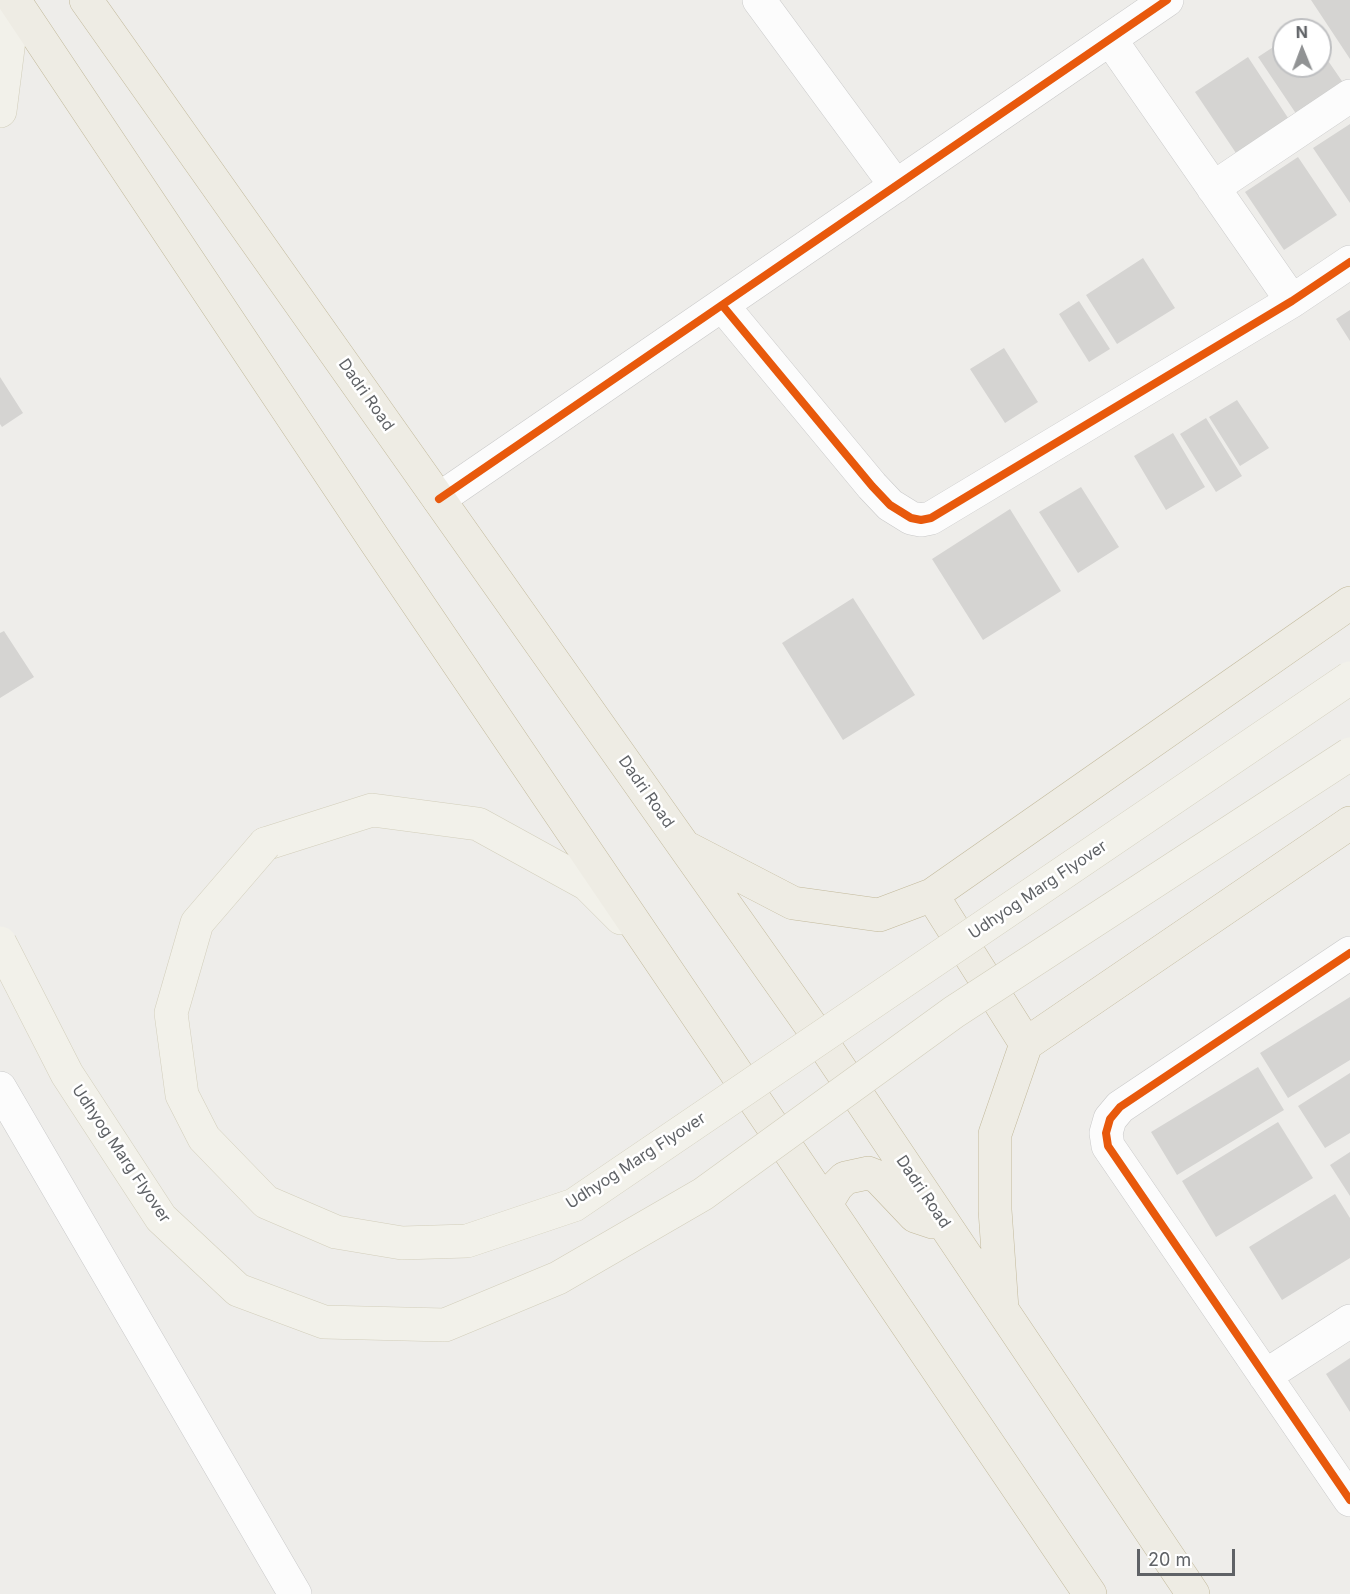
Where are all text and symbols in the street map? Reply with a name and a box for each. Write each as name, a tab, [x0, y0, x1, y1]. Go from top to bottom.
north arrow	[1272, 18, 1332, 78]
text: N	[1295, 22, 1308, 42]
street label: Dadri Road	[334, 355, 398, 435]
street label: Dadri Road	[614, 752, 678, 832]
street label: Udhyog Marg Flyover	[965, 837, 1111, 943]
street label: Udhyog Marg Flyover	[68, 1081, 174, 1227]
street label: Udhyog Marg Flyover	[563, 1109, 709, 1213]
street label: Dadri Road	[892, 1152, 954, 1232]
scale bar	[1140, 1537, 1238, 1575]
text: 20 m	[1148, 1549, 1191, 1570]

